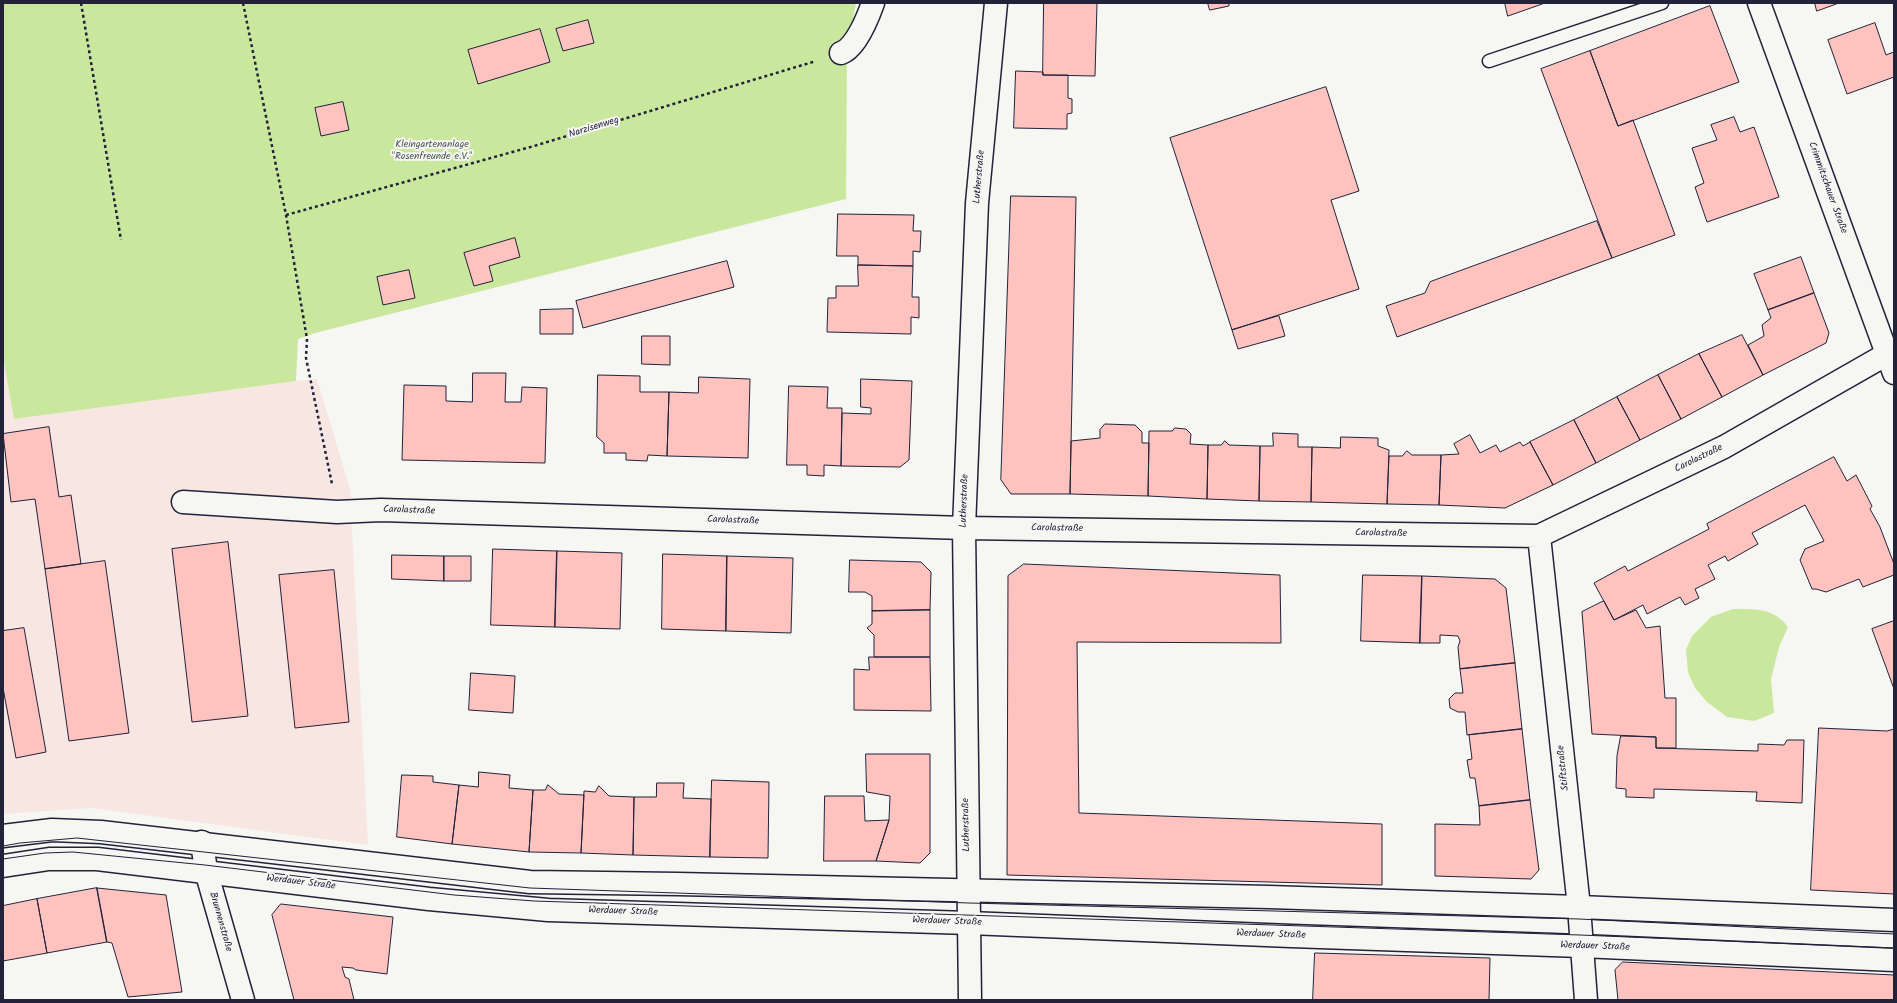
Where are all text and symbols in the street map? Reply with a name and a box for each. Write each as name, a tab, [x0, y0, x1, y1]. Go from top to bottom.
street label: Narzisenweg	[568, 115, 620, 141]
park label: Kleingartenanlage "Rosenfreunde e.V."	[392, 139, 472, 162]
street label: Crimmitschauer Straße	[1805, 140, 1849, 236]
street label: Lutherstraße	[972, 150, 988, 204]
street label: Carolastraße	[1673, 442, 1725, 476]
street label: Lutherstraße	[958, 474, 972, 528]
street label: Carolastraße	[383, 504, 435, 518]
street label: Carolastraße	[707, 514, 759, 528]
street label: Carolastraße	[1031, 523, 1083, 535]
street label: Carolastraße	[1355, 528, 1407, 540]
street label: Stiftstraße	[1556, 745, 1572, 791]
street label: Lutherstraße	[961, 798, 973, 852]
street label: Werdauer Straße	[266, 873, 336, 893]
street label: Brunnenstraße	[206, 891, 234, 953]
street label: Werdauer Straße	[588, 905, 658, 919]
street label: Werdauer Straße	[912, 915, 982, 929]
street label: Werdauer Straße	[1236, 928, 1306, 942]
street label: Werdauer Straße	[1560, 940, 1630, 954]

